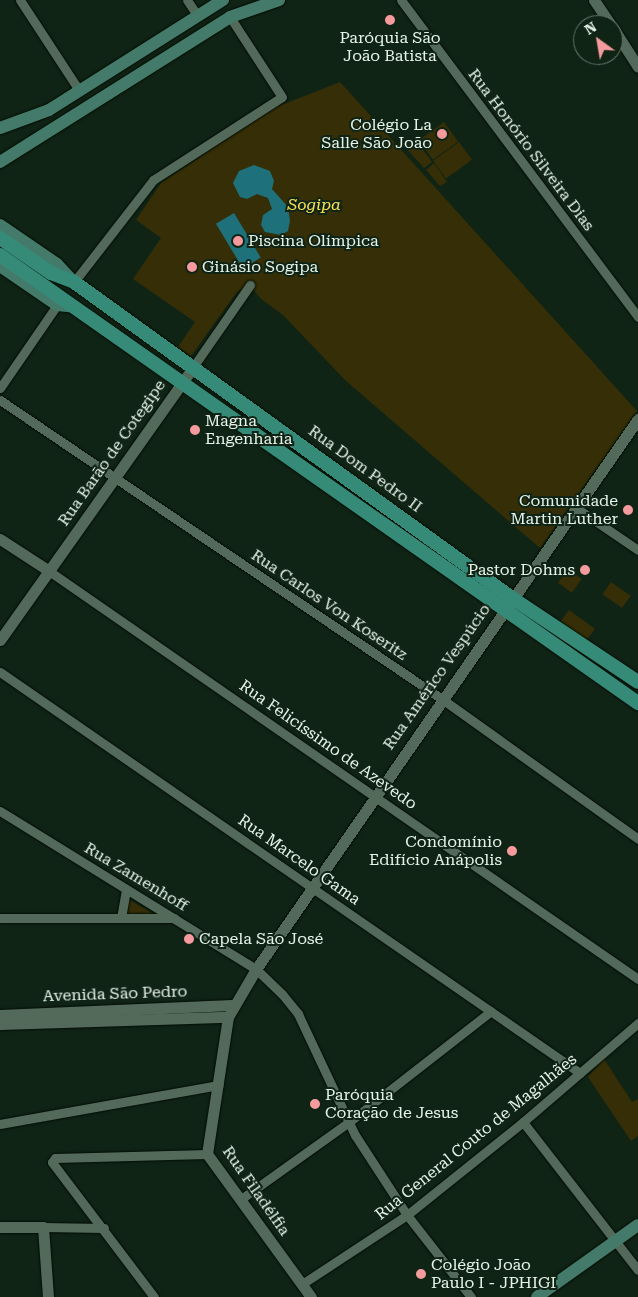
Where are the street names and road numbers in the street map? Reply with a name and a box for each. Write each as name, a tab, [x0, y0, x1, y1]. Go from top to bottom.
street label: Rua Honório Silveira Dias	[464, 65, 598, 235]
street label: Rua Barão de Cotegipe	[54, 376, 170, 530]
street label: Rua Dom Pedro II	[304, 421, 426, 517]
street label: Rua Carlos Von Koseritz	[247, 546, 411, 664]
street label: Rua Américo Vespúcio	[379, 600, 495, 754]
street label: Rua Felicíssimo de Azevedo	[236, 676, 420, 814]
street label: Rua Marcelo Gama	[234, 811, 364, 909]
street label: Rua Zamenhoff	[81, 839, 191, 915]
street label: Avenida São Pedro	[42, 982, 188, 1006]
street label: Rua General Couto de Magalhães	[371, 1050, 581, 1224]
street label: Rua Filadélfia	[218, 1143, 294, 1239]

